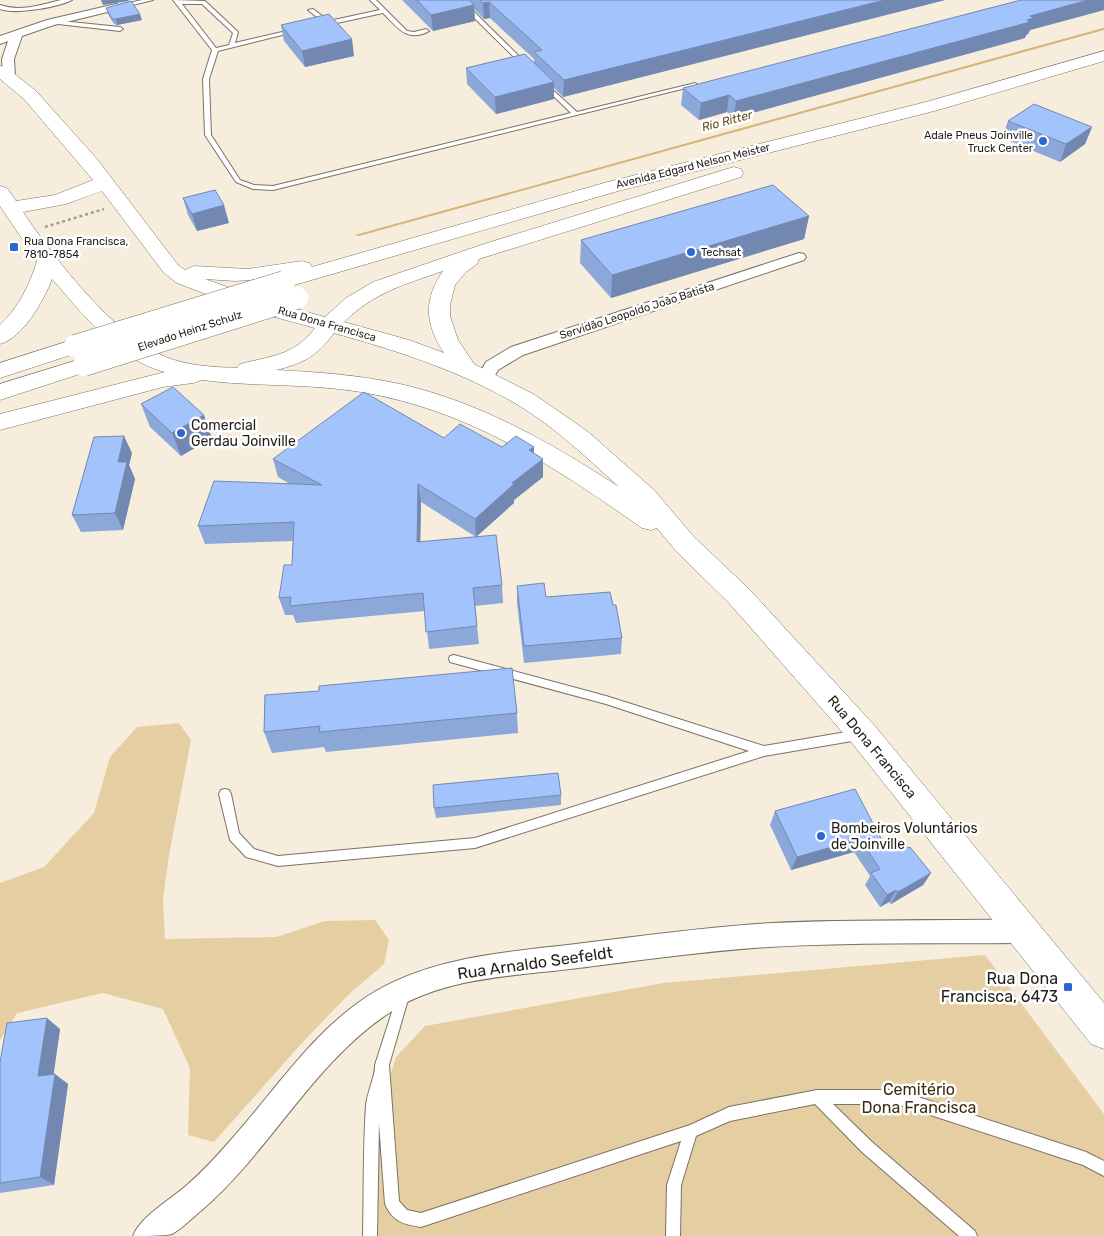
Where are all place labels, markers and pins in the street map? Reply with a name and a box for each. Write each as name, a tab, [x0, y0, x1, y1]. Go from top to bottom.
place label: Adale Pneus Joinville Truck Center	[924, 129, 1034, 155]
marker: Adale Pneus Joinville Truck Center	[1037, 135, 1049, 147]
place label: Rua Dona Francisca, 7810-7854	[24, 235, 129, 261]
marker: Rua Dona Francisca, 7810-7854	[8, 241, 20, 253]
marker: Techsat	[685, 246, 697, 258]
place label: Techsat	[701, 246, 742, 259]
place label: Comercial Gerdau Joinville	[191, 417, 296, 450]
marker: Comercial Gerdau Joinville	[175, 427, 187, 439]
place label: Bombeiros Voluntários de Joinville	[831, 820, 978, 853]
marker: Bombeiros Voluntários de Joinville	[815, 830, 827, 842]
place label: Rua Dona Francisca, 6473	[941, 969, 1058, 1006]
marker: Rua Dona Francisca, 6473	[1062, 981, 1074, 993]

